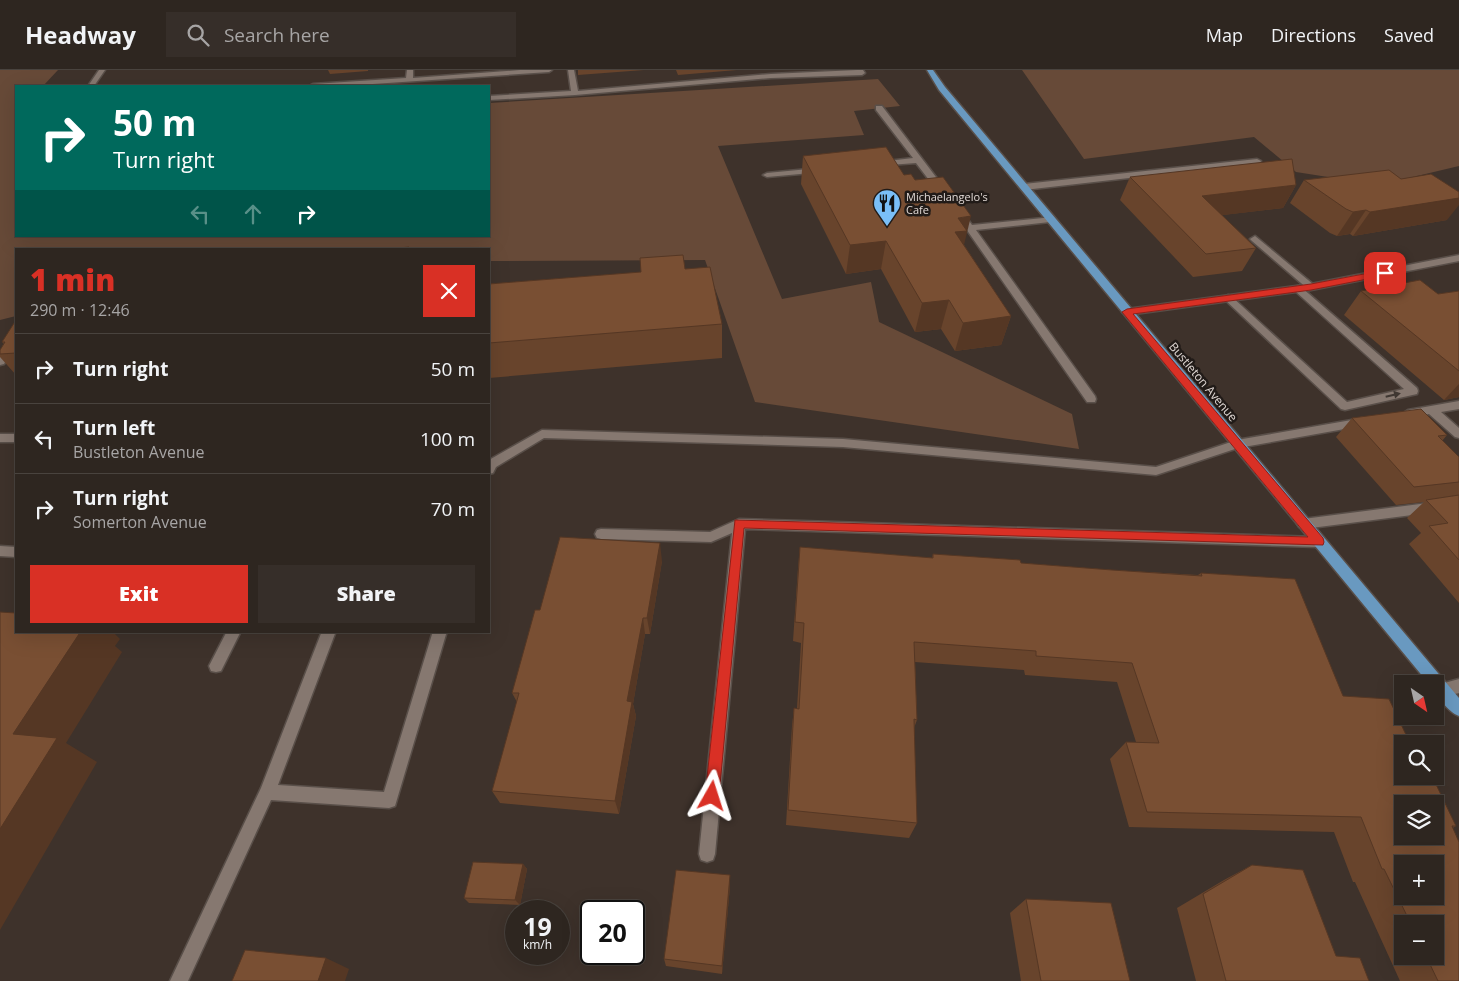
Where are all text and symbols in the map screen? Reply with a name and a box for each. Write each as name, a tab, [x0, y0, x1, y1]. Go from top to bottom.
search box	[166, 12, 516, 57]
text: Headway	[25, 18, 136, 51]
icon: search	[184, 21, 212, 49]
text: Search here	[224, 22, 330, 48]
text: Map	[1206, 23, 1243, 47]
text: Directions	[1271, 23, 1356, 47]
text: Saved	[1384, 23, 1434, 47]
text: 50 m	[113, 99, 196, 146]
icon: right	[30, 105, 95, 170]
text: Turn right	[113, 144, 215, 174]
restaurant icon: Michaelangelo's Cafe	[872, 188, 902, 227]
place label: Michaelangelo's Cafe	[906, 189, 988, 217]
icon: left	[186, 200, 214, 228]
icon: ahead	[239, 200, 267, 228]
icon: right	[292, 200, 320, 228]
pin	[1364, 252, 1406, 294]
text: 1 min	[30, 259, 115, 300]
icon: arrive	[1371, 259, 1399, 287]
button: close	[423, 265, 475, 317]
text: 290 m · 12:46	[30, 299, 130, 321]
street label: Bustleton Avenue	[1165, 338, 1242, 425]
icon: right	[30, 355, 58, 383]
text: Turn right	[73, 356, 168, 382]
text: 50 m	[431, 356, 475, 382]
one-way arrow	[1385, 391, 1400, 399]
text: Turn left	[73, 415, 155, 441]
icon: left	[30, 425, 58, 453]
text: 100 m	[420, 426, 475, 452]
text: Bustleton Avenue	[73, 441, 205, 463]
text: Turn right	[73, 485, 168, 511]
icon: right	[30, 495, 58, 523]
text: 70 m	[431, 496, 475, 522]
text: Somerton Avenue	[73, 511, 207, 533]
button: Exit	[30, 565, 248, 623]
button: Share	[258, 565, 475, 623]
north arrow	[1394, 675, 1444, 725]
map controls	[1394, 675, 1444, 965]
button: search	[1394, 735, 1444, 785]
position arrow	[685, 769, 737, 821]
button: layers	[1394, 795, 1444, 845]
button: +	[1394, 855, 1444, 905]
speed limit sign: 20	[580, 900, 645, 965]
text: 19	[523, 909, 552, 943]
button: −	[1394, 915, 1444, 965]
text: km/h	[523, 936, 552, 953]

